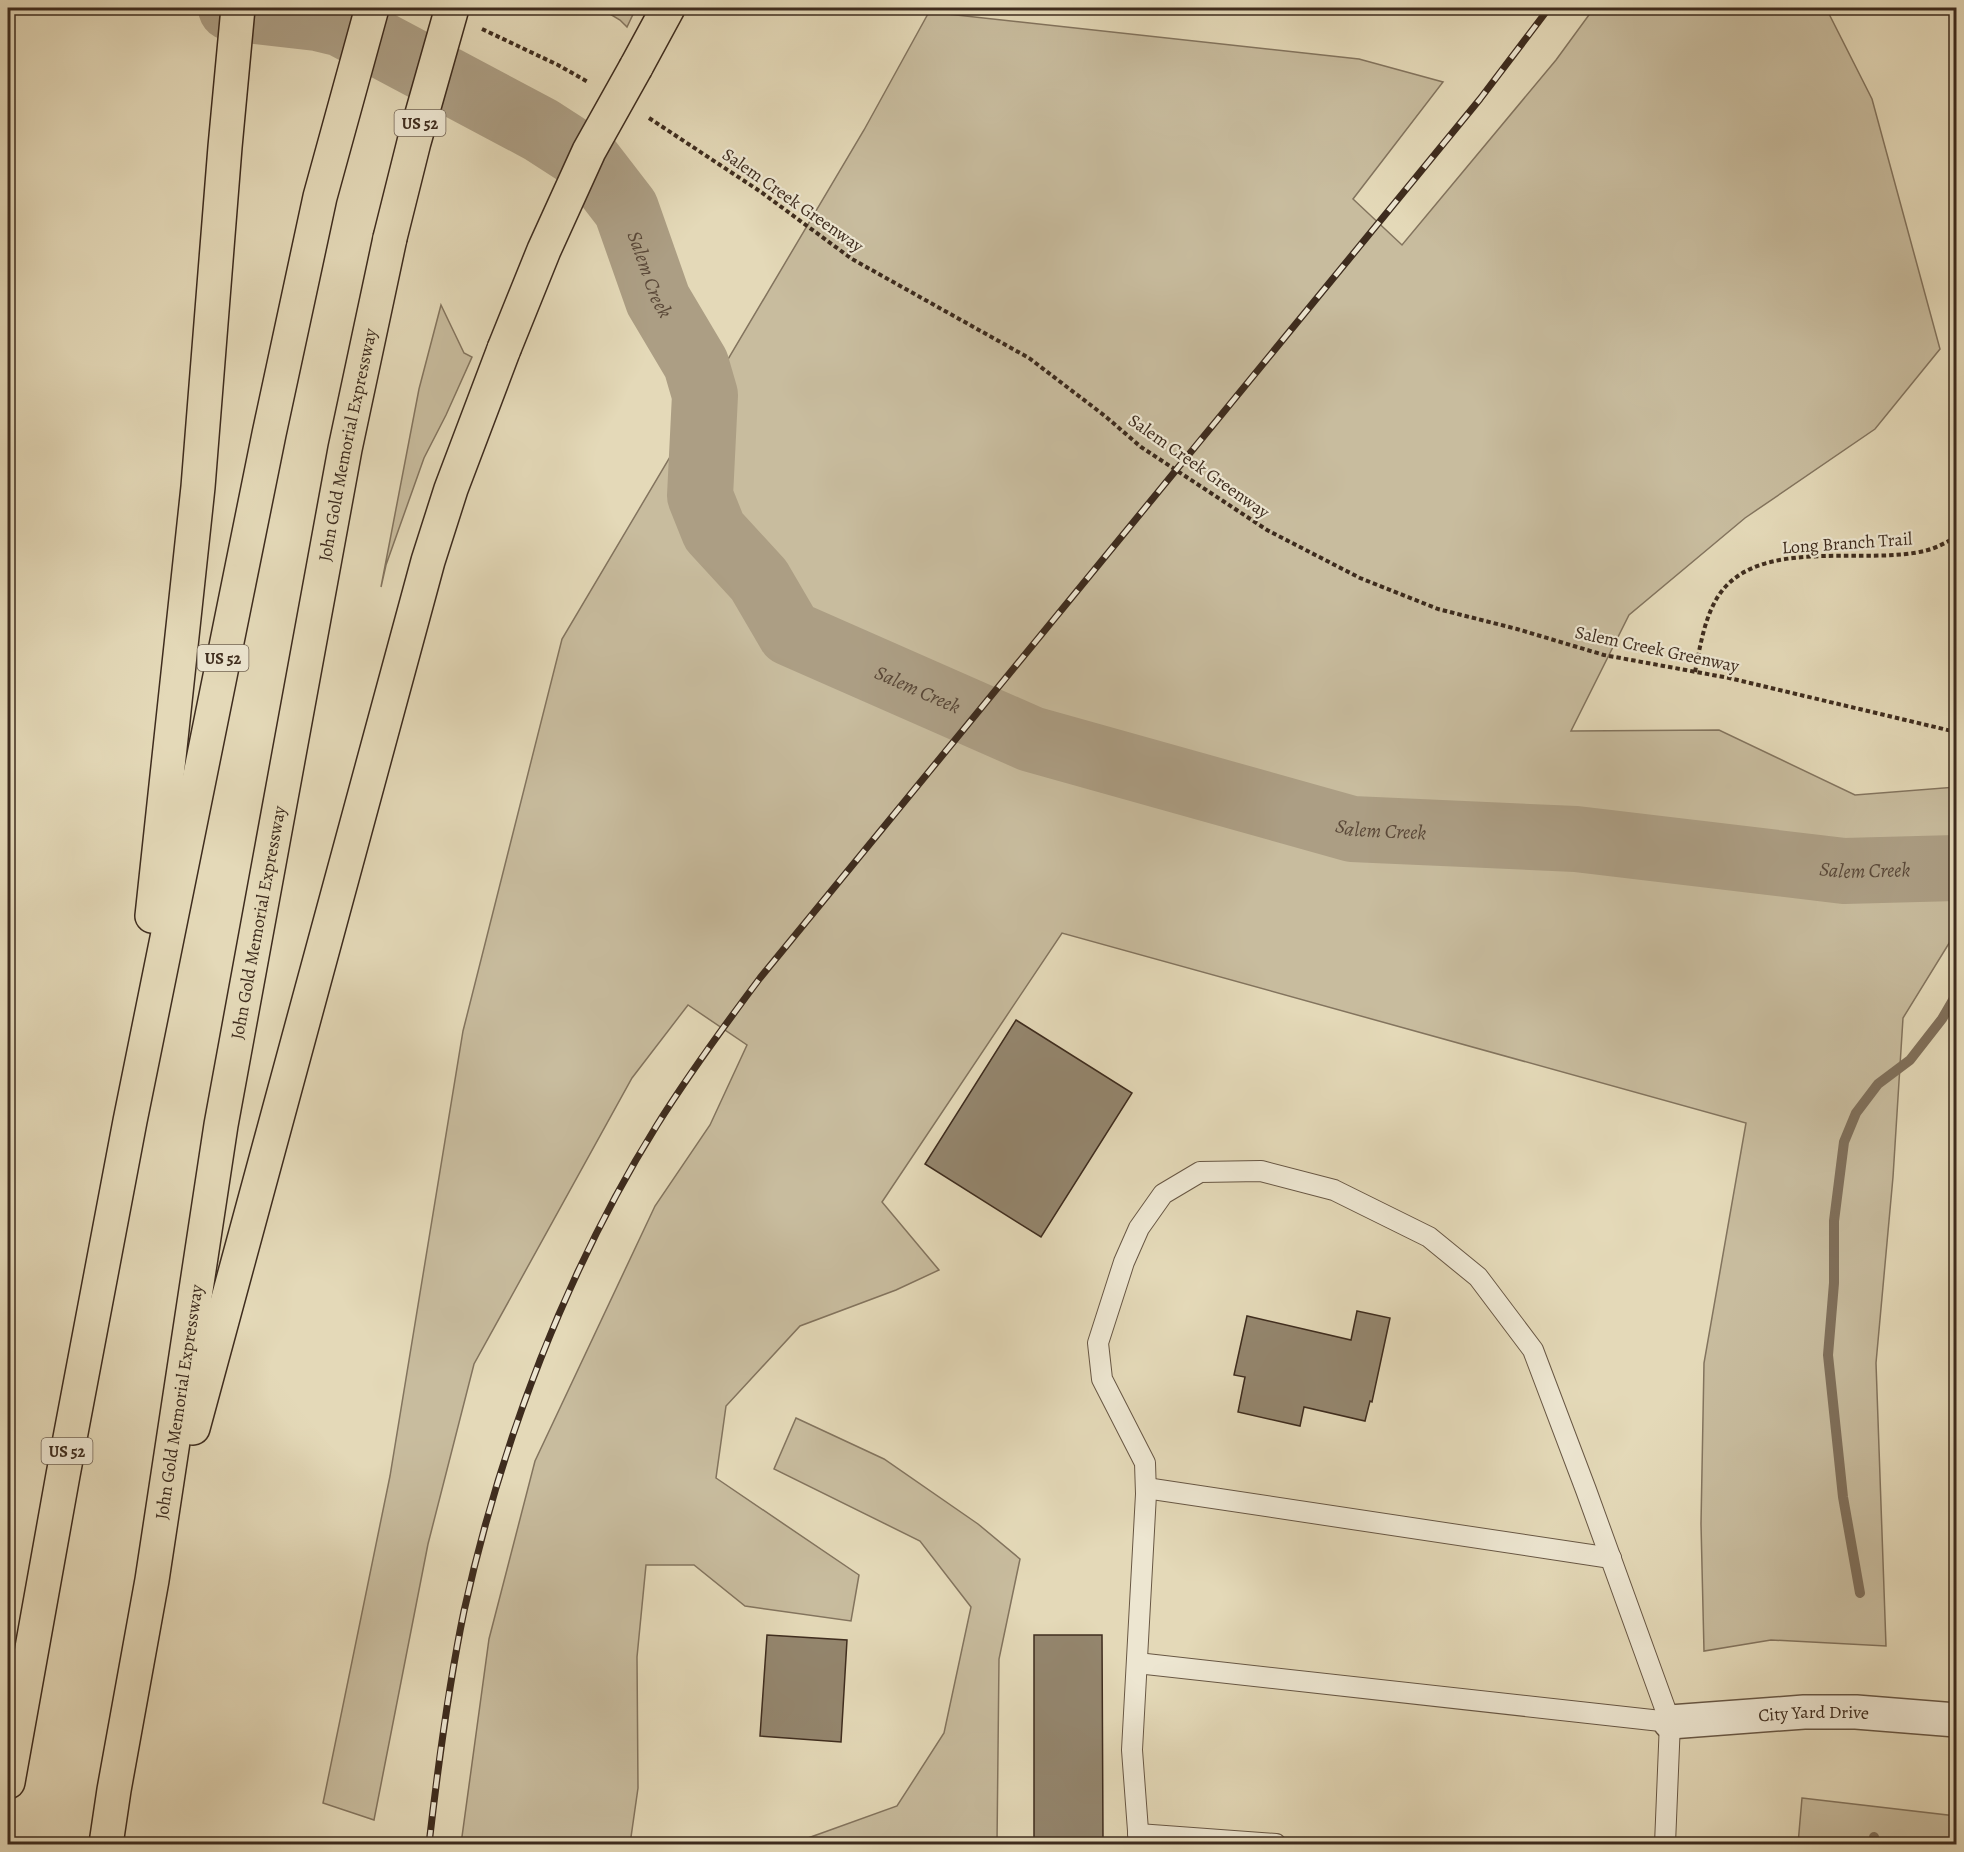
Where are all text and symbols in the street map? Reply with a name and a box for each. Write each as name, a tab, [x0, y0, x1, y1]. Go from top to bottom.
road number: US 52	[394, 110, 446, 136]
street label: Salem Creek Greenway	[718, 142, 869, 258]
water label: Salem Creek	[621, 227, 679, 323]
street label: John Gold Memorial Expressway	[313, 325, 383, 563]
street label: Salem Creek Greenway	[1124, 408, 1275, 524]
street label: Long Branch Trail	[1781, 526, 1914, 560]
street label: Salem Creek Greenway	[1573, 620, 1742, 678]
road number: US 52	[198, 645, 248, 671]
water label: Salem Creek	[870, 659, 965, 720]
street label: John Gold Memorial Expressway	[225, 803, 292, 1041]
water label: Salem Creek	[1332, 812, 1427, 846]
water label: Salem Creek	[1818, 855, 1911, 885]
street label: John Gold Memorial Expressway	[149, 1282, 209, 1521]
road number: US 52	[42, 1438, 92, 1464]
street label: City Yard Drive	[1757, 1700, 1870, 1727]

